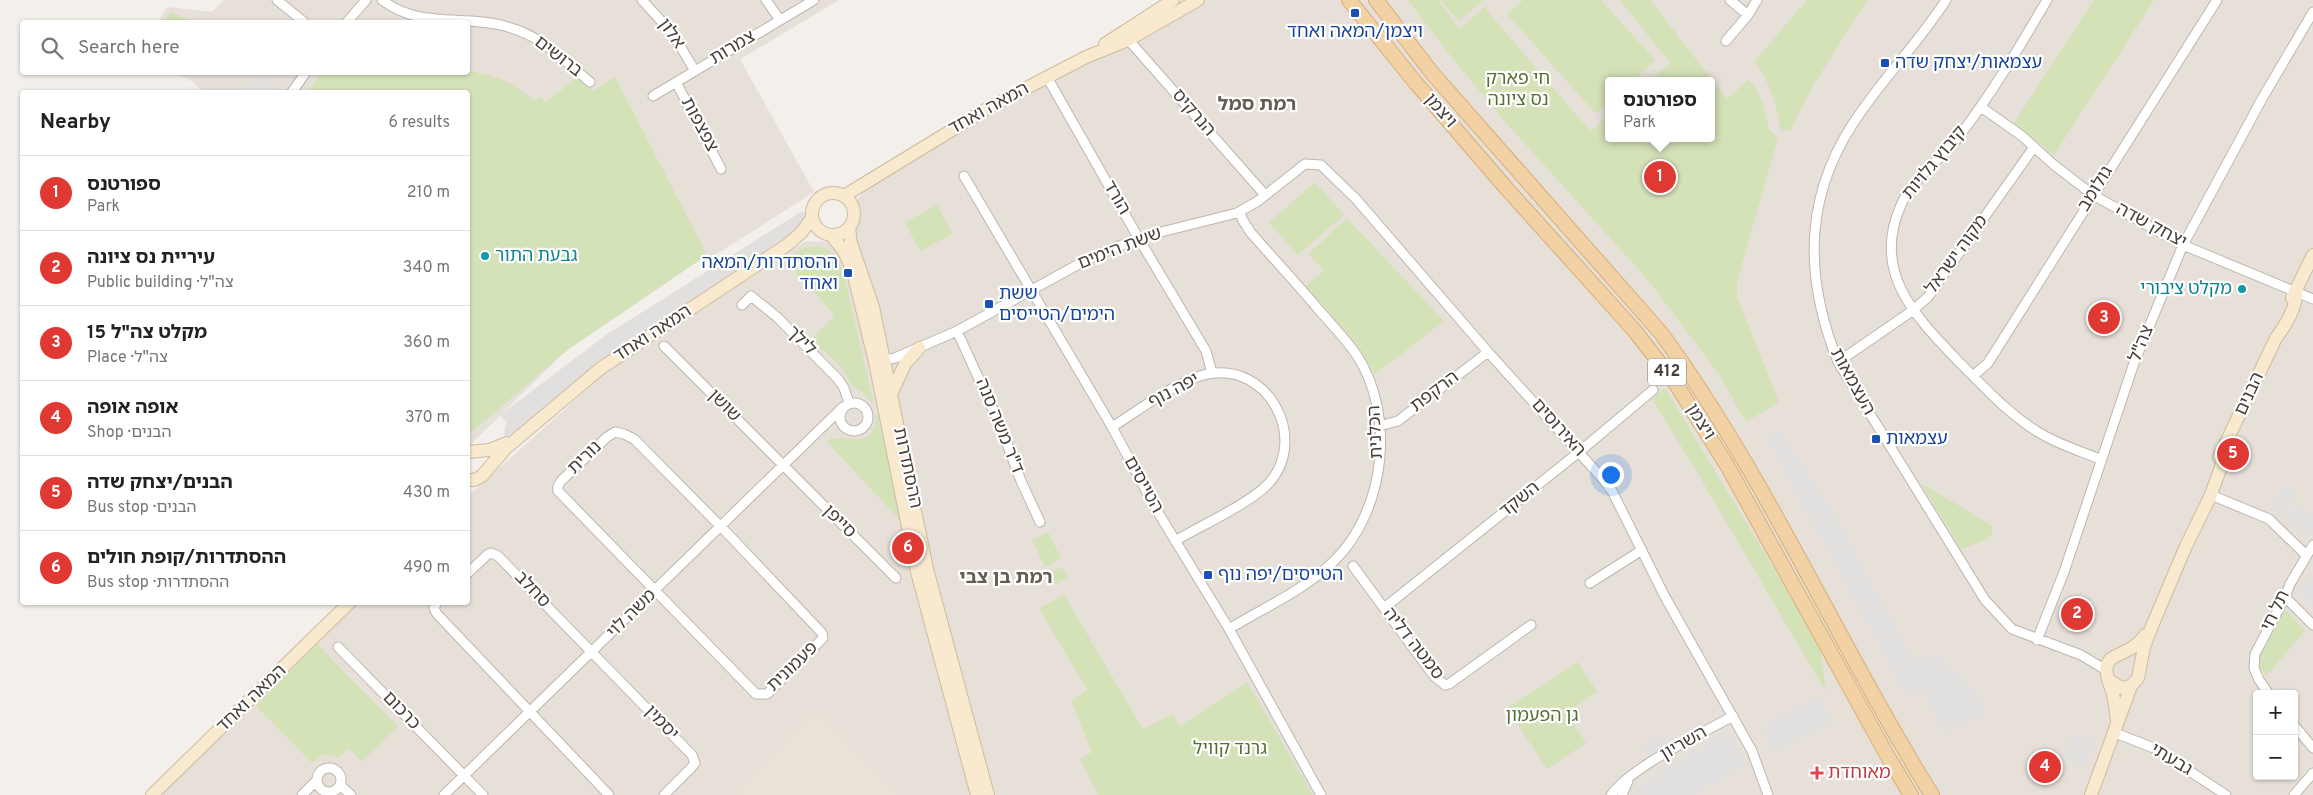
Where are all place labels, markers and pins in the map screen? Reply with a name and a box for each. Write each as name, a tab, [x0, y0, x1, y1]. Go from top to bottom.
marker: ויצמן/המאה ואחד	[1349, 7, 1361, 19]
place label: ויצמן/המאה ואחד	[1287, 21, 1423, 44]
place label: עצמאות/יצחק שדה	[1895, 52, 2042, 75]
marker: עצמאות/יצחק שדה	[1879, 57, 1891, 69]
pin: 1	[1644, 158, 1676, 196]
place label: גבעת התור	[495, 245, 578, 268]
marker: גבעת התור	[479, 250, 491, 262]
place label: ההסתדרות/המאה ואחד	[701, 252, 838, 296]
marker: ההסתדרות/המאה ואחד	[842, 267, 854, 279]
place label: מקלט ציבורי	[2140, 278, 2232, 301]
place label: ששת הימים/הטייסים	[999, 283, 1115, 327]
marker: מקלט ציבורי	[2236, 283, 2248, 295]
marker: ששת הימים/הטייסים	[983, 298, 995, 310]
pin: 3	[2088, 299, 2120, 337]
place label: עצמאות	[1886, 428, 1948, 451]
marker: עצמאות	[1870, 433, 1882, 445]
pin: 5	[2217, 435, 2249, 473]
pin: 6	[892, 529, 924, 567]
place label: הטייסים/יפה נוף	[1218, 564, 1343, 587]
marker: הטייסים/יפה נוף	[1202, 569, 1214, 581]
pin: 2	[2061, 595, 2093, 633]
pin: 4	[2029, 748, 2061, 786]
place label: מאוחדת	[1828, 762, 1891, 785]
marker: מאוחדת	[1810, 766, 1824, 780]

